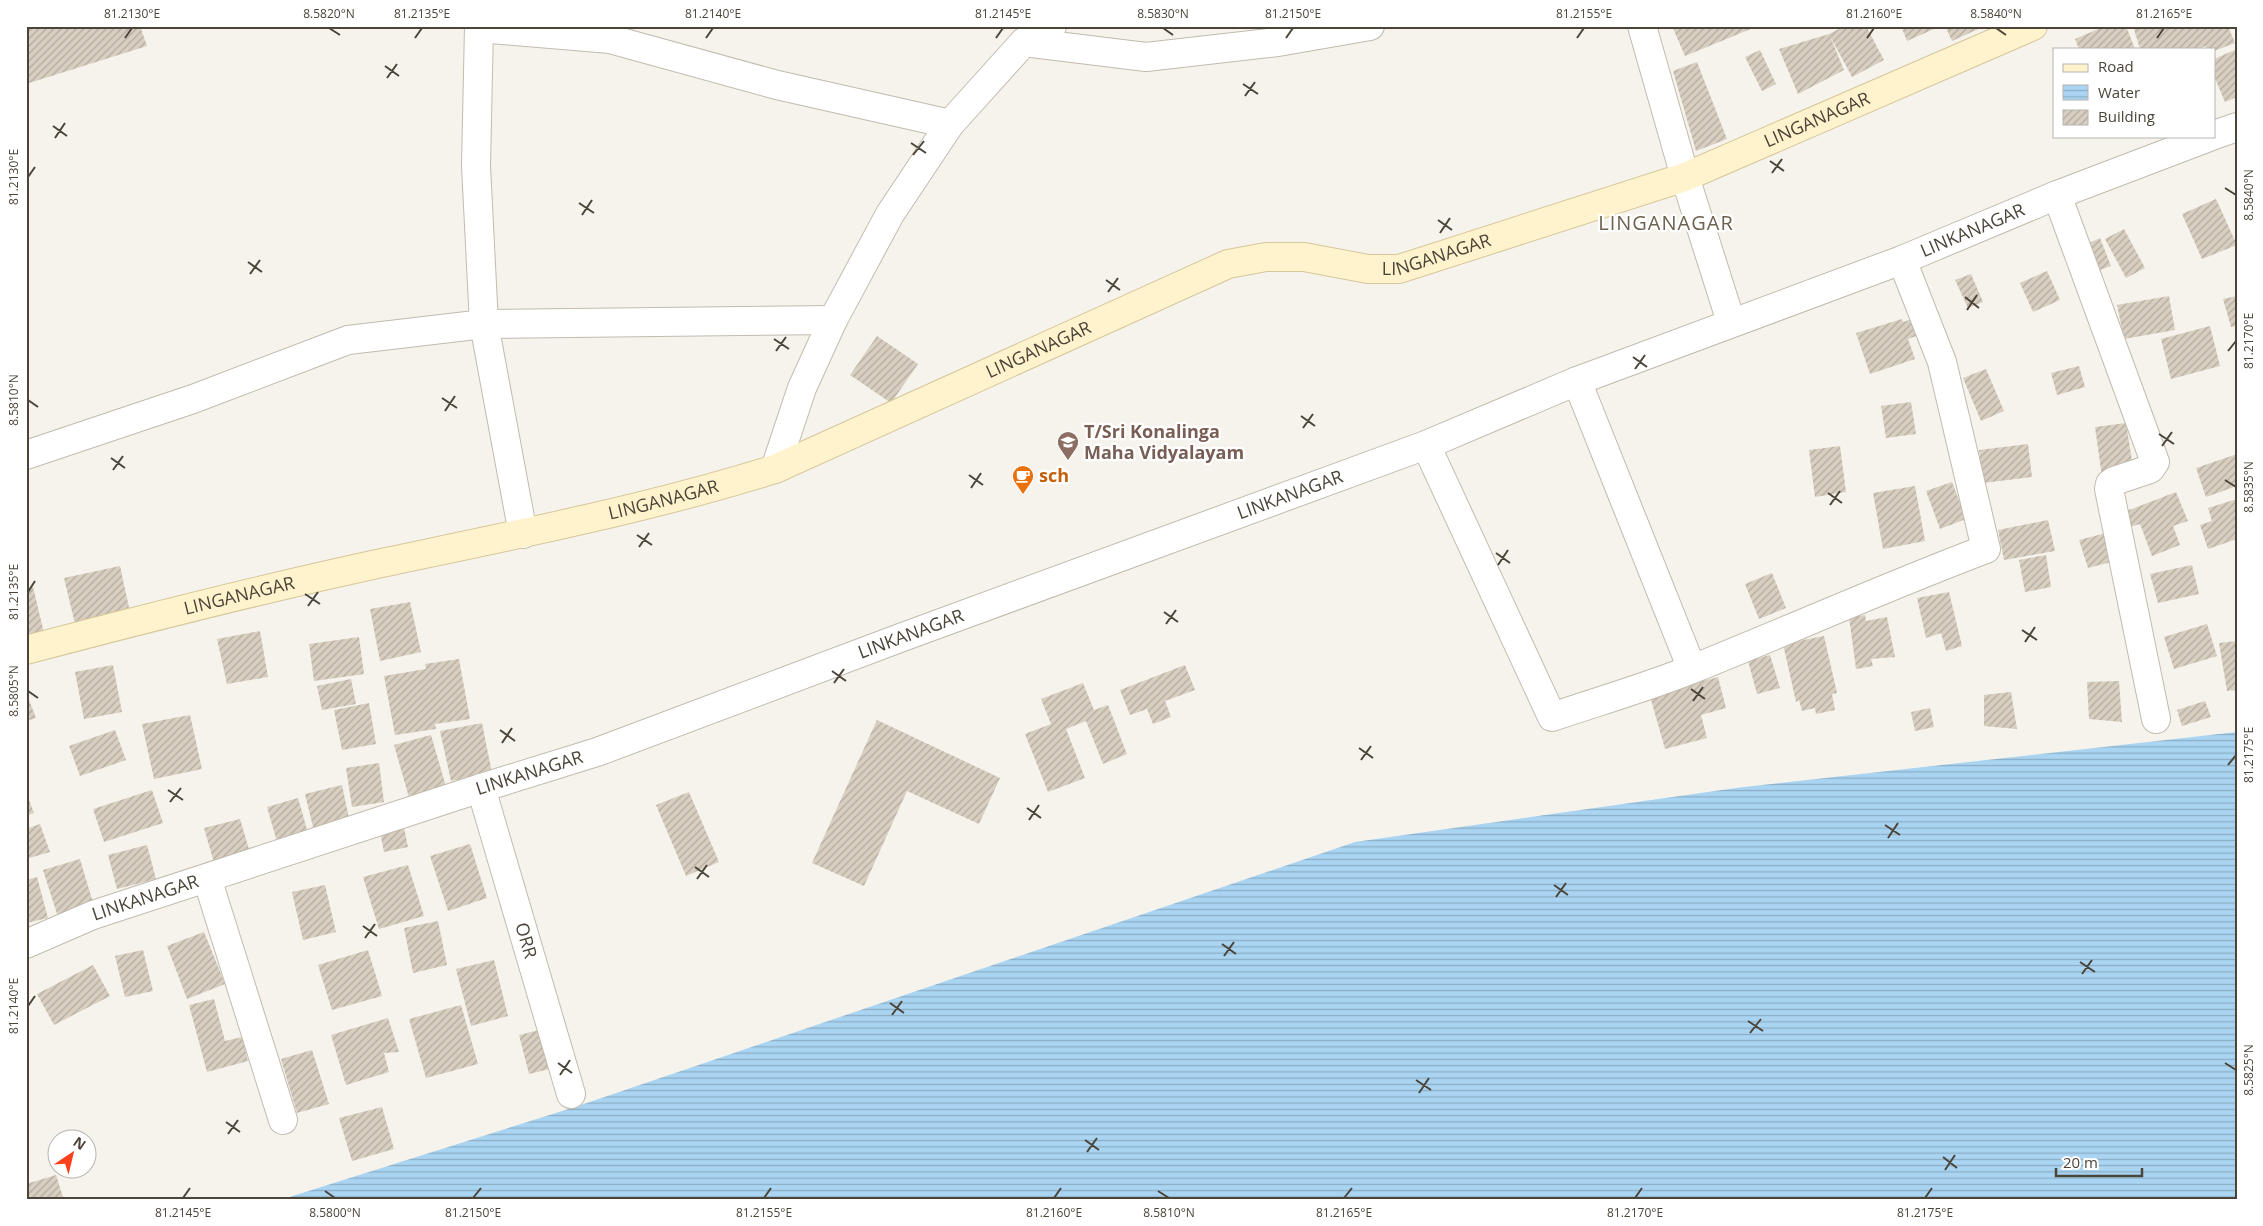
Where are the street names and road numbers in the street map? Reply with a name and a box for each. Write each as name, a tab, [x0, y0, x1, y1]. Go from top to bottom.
street label: LINGANAGAR	[1760, 85, 1873, 152]
street label: LINKANAGAR	[1916, 197, 2028, 262]
street label: LINGANAGAR	[1382, 227, 1494, 280]
street label: LINGANAGAR	[982, 315, 1095, 383]
street label: LINKANAGAR	[1234, 464, 1346, 524]
street label: LINGANAGAR	[606, 473, 721, 525]
street label: LINGANAGAR	[181, 570, 297, 620]
street label: LINKANAGAR	[854, 603, 967, 664]
street label: LINKANAGAR	[472, 744, 586, 800]
street label: LINKANAGAR	[88, 868, 201, 926]
street label: ORR	[510, 919, 543, 961]

